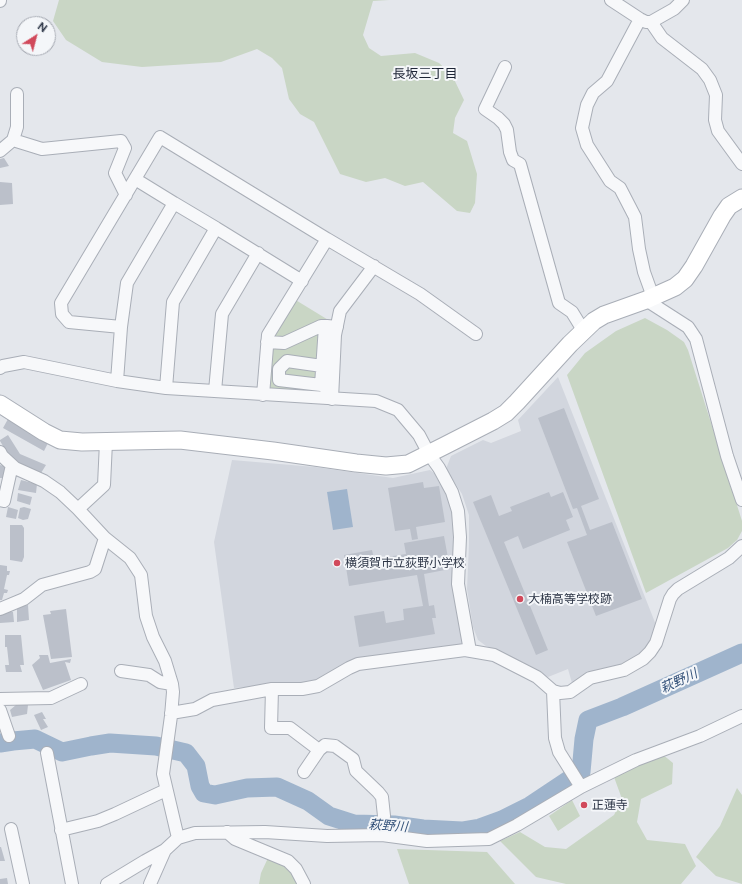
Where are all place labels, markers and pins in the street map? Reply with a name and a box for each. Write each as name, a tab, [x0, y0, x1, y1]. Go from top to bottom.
place label: 横須賀市立荻野小学校	[345, 556, 465, 570]
marker: 横須賀市立荻野小学校	[332, 558, 342, 568]
place label: 大楠高等学校跡	[528, 592, 612, 606]
marker: 大楠高等学校跡	[515, 594, 525, 604]
place label: 正蓮寺	[592, 798, 628, 812]
marker: 正蓮寺	[579, 800, 589, 810]

